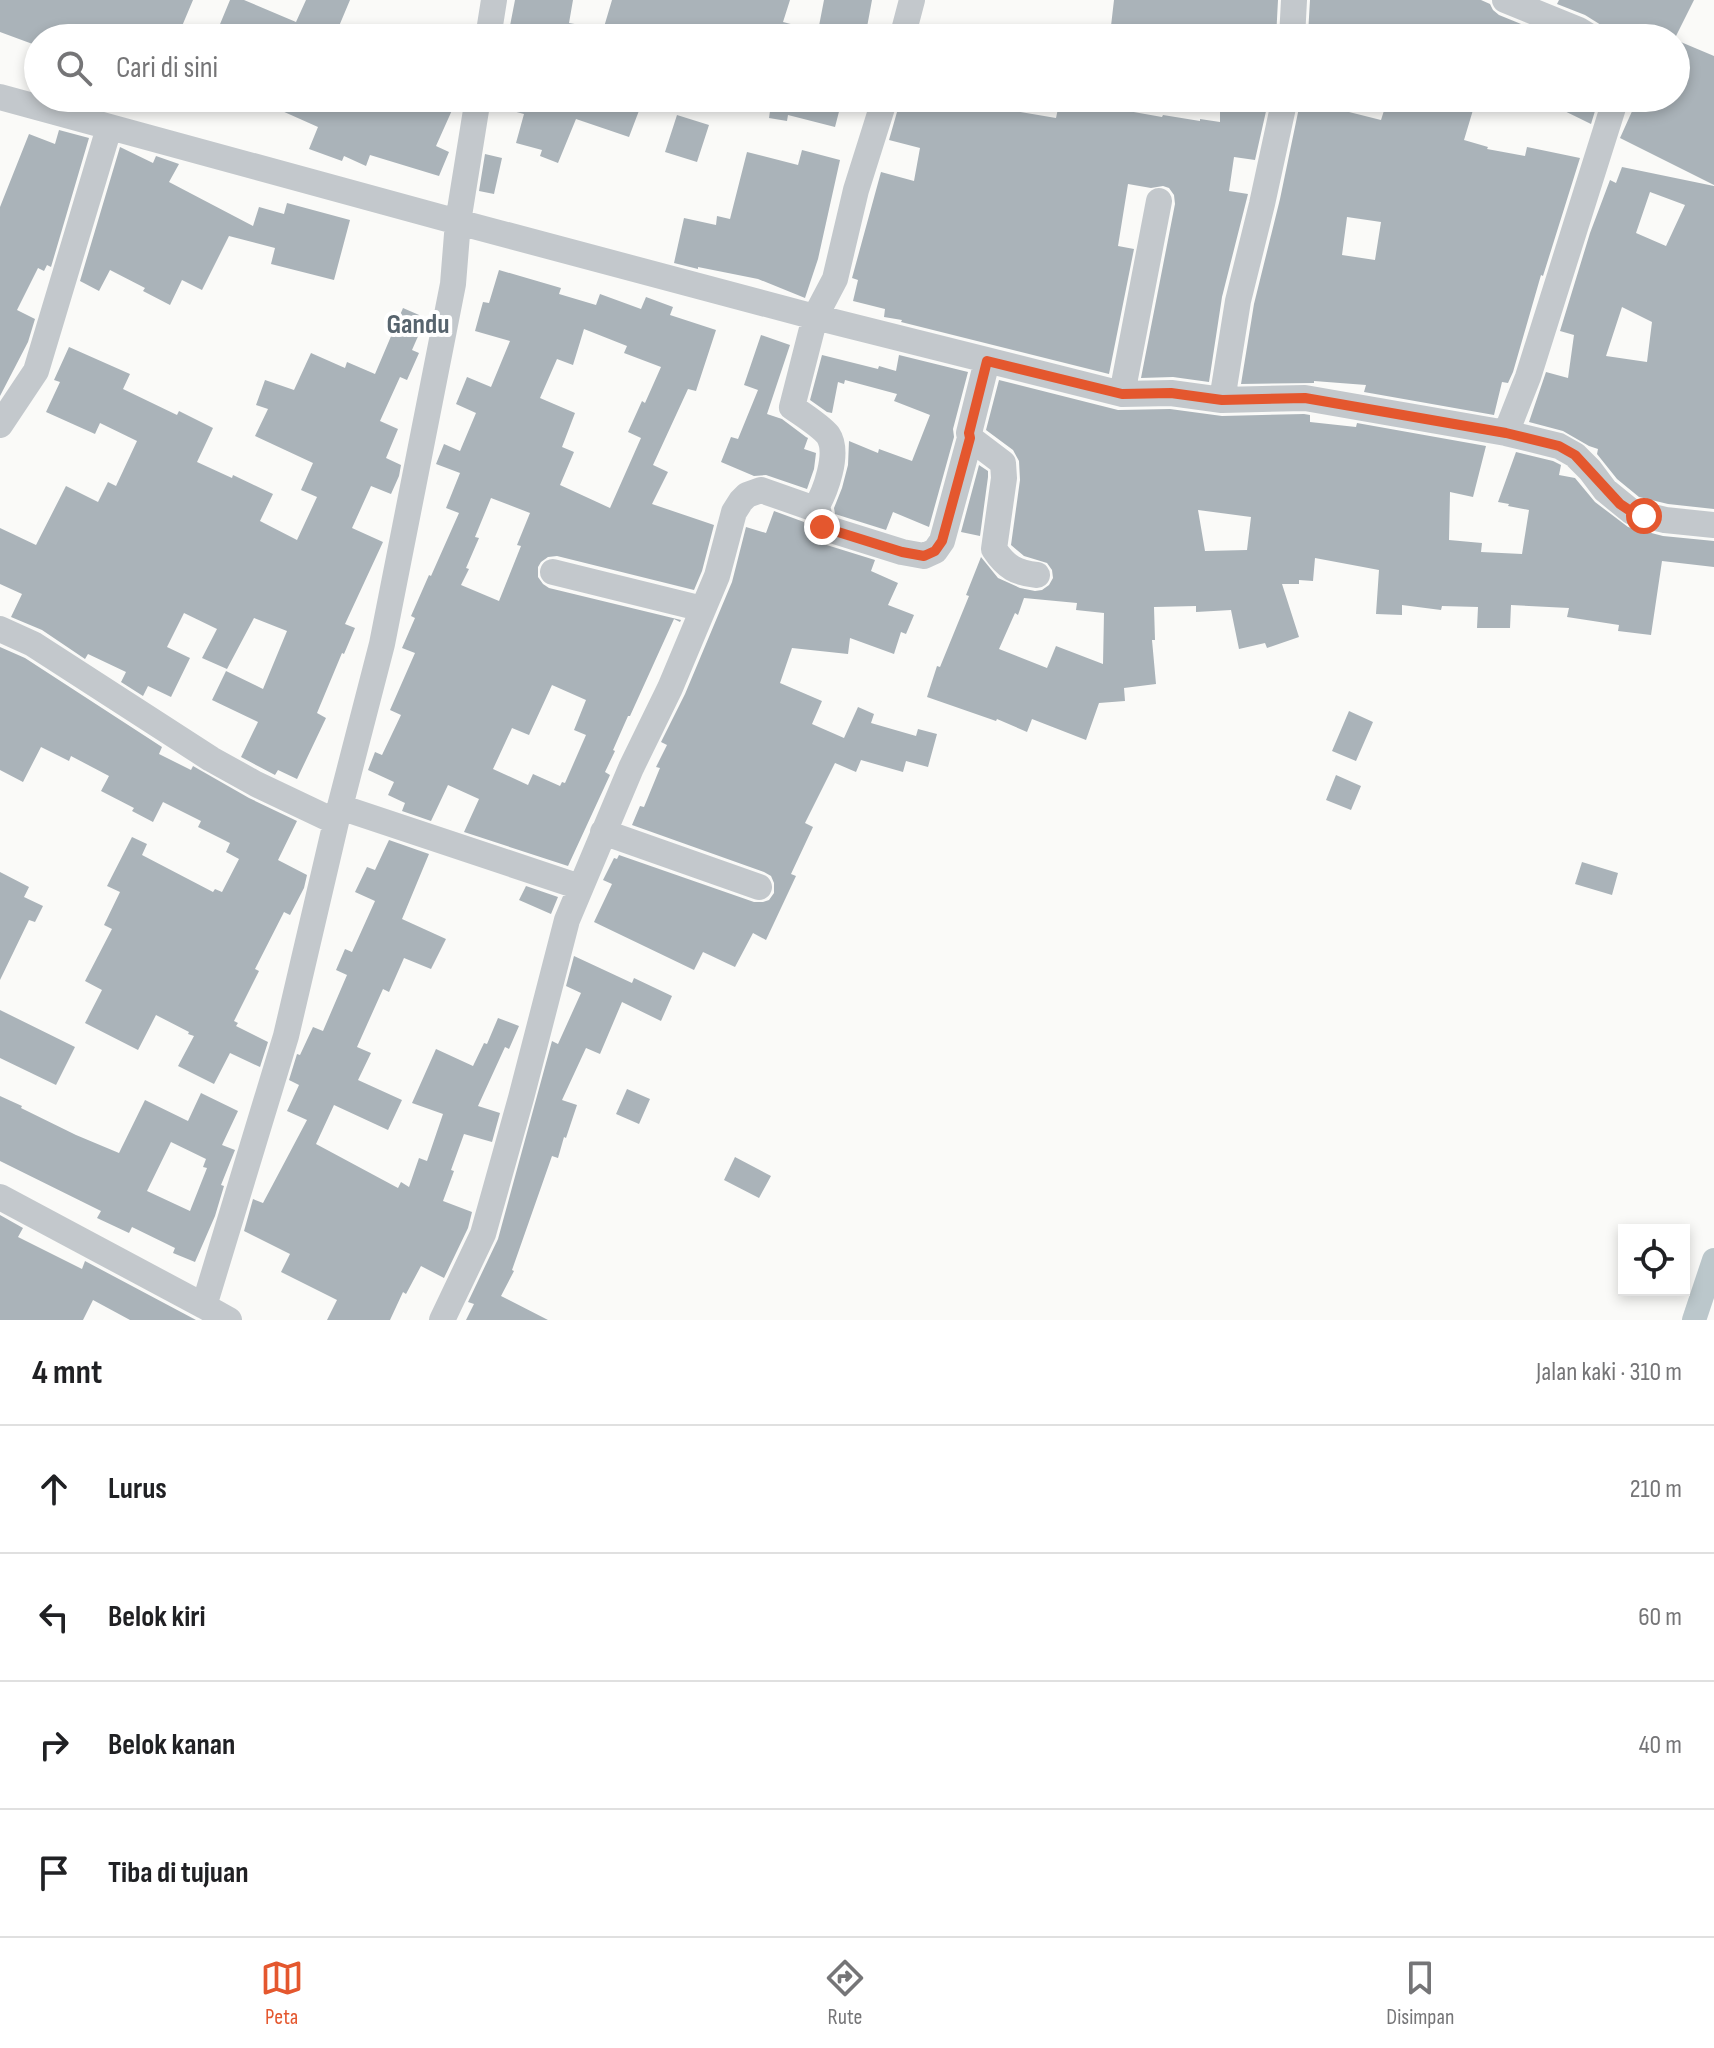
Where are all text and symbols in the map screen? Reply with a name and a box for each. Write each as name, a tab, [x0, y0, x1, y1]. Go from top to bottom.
search box	[24, 24, 1690, 112]
icon: search	[52, 46, 96, 90]
text: Cari di sini	[116, 50, 218, 86]
district label: Gandu	[387, 308, 449, 341]
route start	[1626, 498, 1662, 534]
route end	[804, 509, 840, 545]
map controls	[1618, 1224, 1690, 1296]
button: locate	[1618, 1224, 1690, 1296]
text: 4 mnt	[32, 1352, 102, 1393]
text: Jalan kaki · 310 m	[1536, 1357, 1682, 1388]
icon: ahead	[32, 1467, 76, 1511]
text: Lurus	[108, 1471, 167, 1507]
text: 210 m	[1630, 1474, 1682, 1505]
icon: left	[32, 1595, 76, 1639]
text: Belok kiri	[108, 1599, 206, 1635]
text: 60 m	[1638, 1602, 1682, 1633]
icon: right	[32, 1723, 76, 1767]
text: Belok kanan	[108, 1727, 235, 1763]
text: 40 m	[1639, 1730, 1682, 1761]
icon: arrive	[32, 1851, 76, 1895]
text: Tiba di tujuan	[108, 1855, 249, 1891]
tab: Peta	[260, 1956, 304, 2031]
tab: Rute	[823, 1956, 867, 2031]
tab: Disimpan	[1386, 1956, 1454, 2031]

